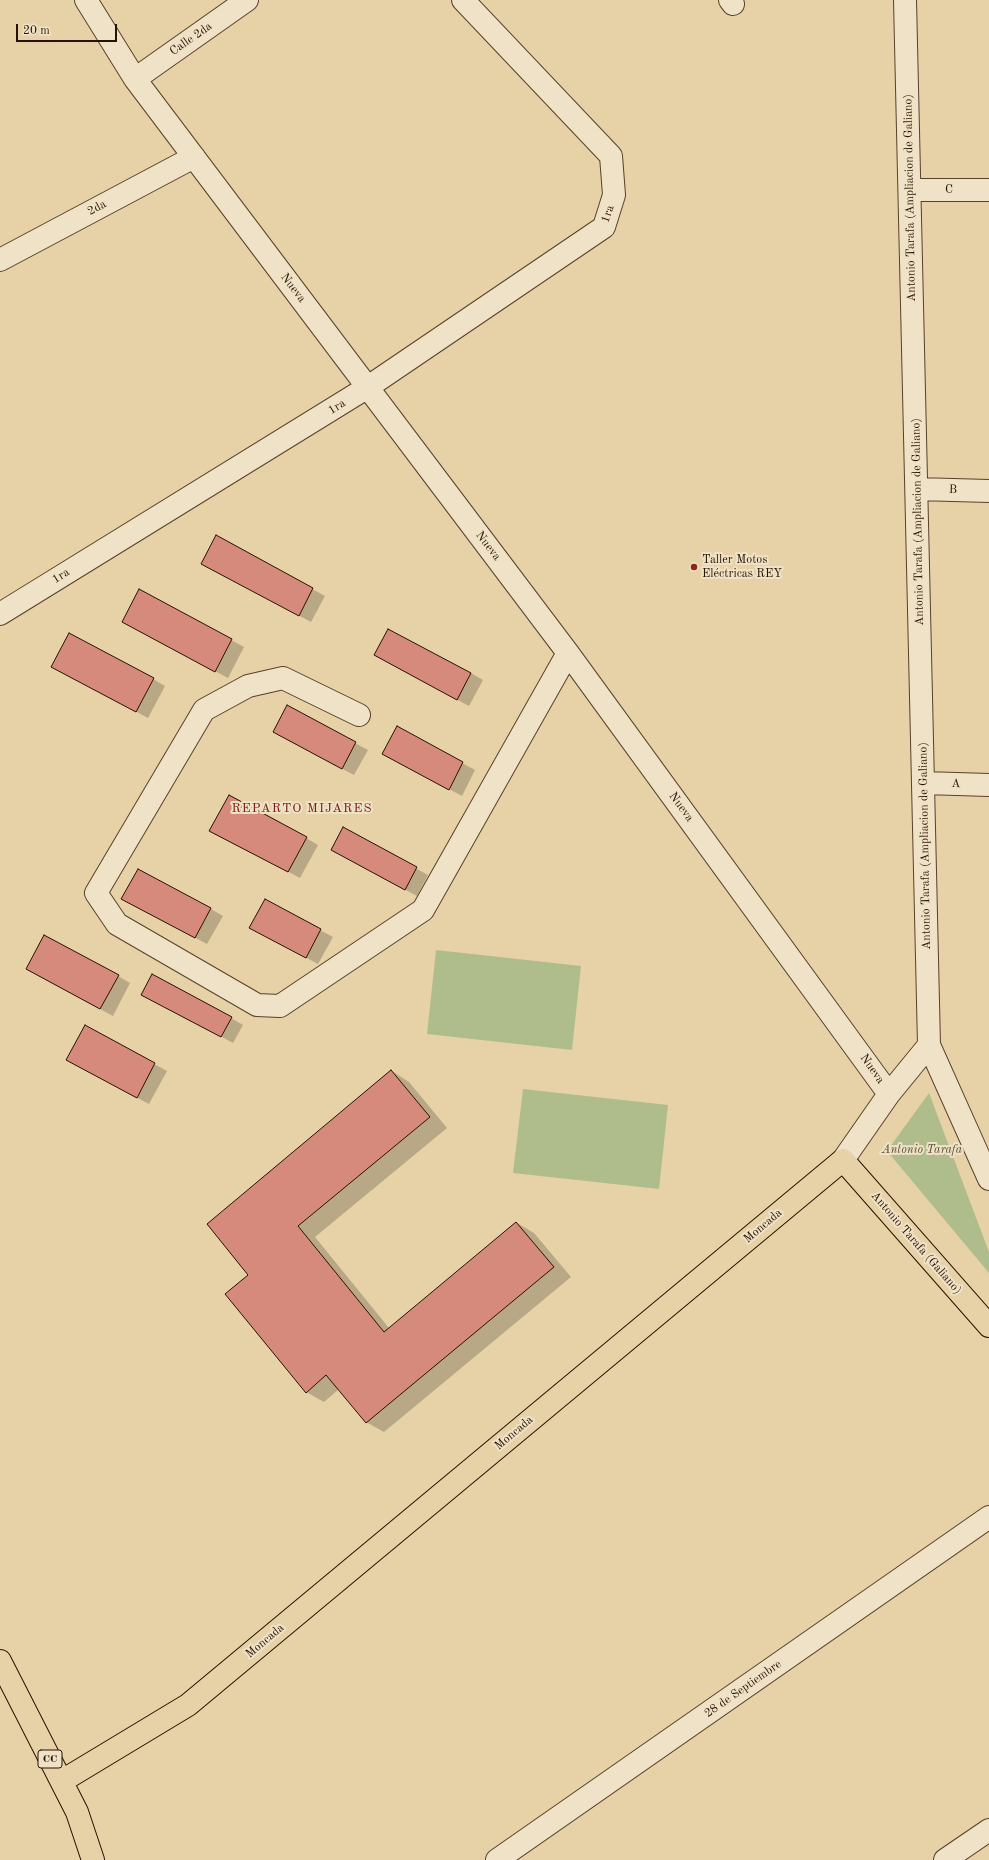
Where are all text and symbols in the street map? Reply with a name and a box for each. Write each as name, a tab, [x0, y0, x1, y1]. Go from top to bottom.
scale bar	[18, 16, 119, 42]
street label: Calle 2da	[167, 19, 215, 59]
text: 20 m	[23, 25, 50, 37]
street label: Antonio Tarafa (Ampliacion de Galiano)	[901, 94, 919, 302]
street label: C	[945, 183, 953, 197]
street label: 2da	[85, 197, 109, 219]
street label: 1ra	[598, 203, 618, 225]
street label: Nueva	[277, 270, 309, 306]
street label: 1ra	[326, 396, 348, 418]
street label: Antonio Tarafa (Ampliacion de Galiano)	[909, 418, 927, 626]
street label: B	[949, 483, 957, 497]
street label: Nueva	[472, 528, 504, 564]
place label: Taller Motos Eléctricas REY	[702, 553, 782, 581]
marker: Taller Motos Eléctricas REY	[689, 562, 699, 572]
street label: 1ra	[50, 565, 72, 587]
street label: Antonio Tarafa (Ampliacion de Galiano)	[916, 742, 934, 950]
street label: A	[951, 777, 961, 791]
street label: Nueva	[665, 789, 697, 825]
district label: REPARTO MIJARES	[232, 801, 372, 817]
street label: Nueva	[857, 1051, 887, 1087]
park label: Antonio Tarafa	[882, 1143, 962, 1157]
street label: Antonio Tarafa (Galiano)	[868, 1189, 964, 1297]
street label: Moncada	[741, 1206, 785, 1246]
street label: Moncada	[492, 1413, 536, 1453]
street label: Moncada	[243, 1621, 287, 1661]
street label: 28 de Septiembre	[702, 1657, 784, 1721]
road number: CC	[38, 1750, 62, 1768]

